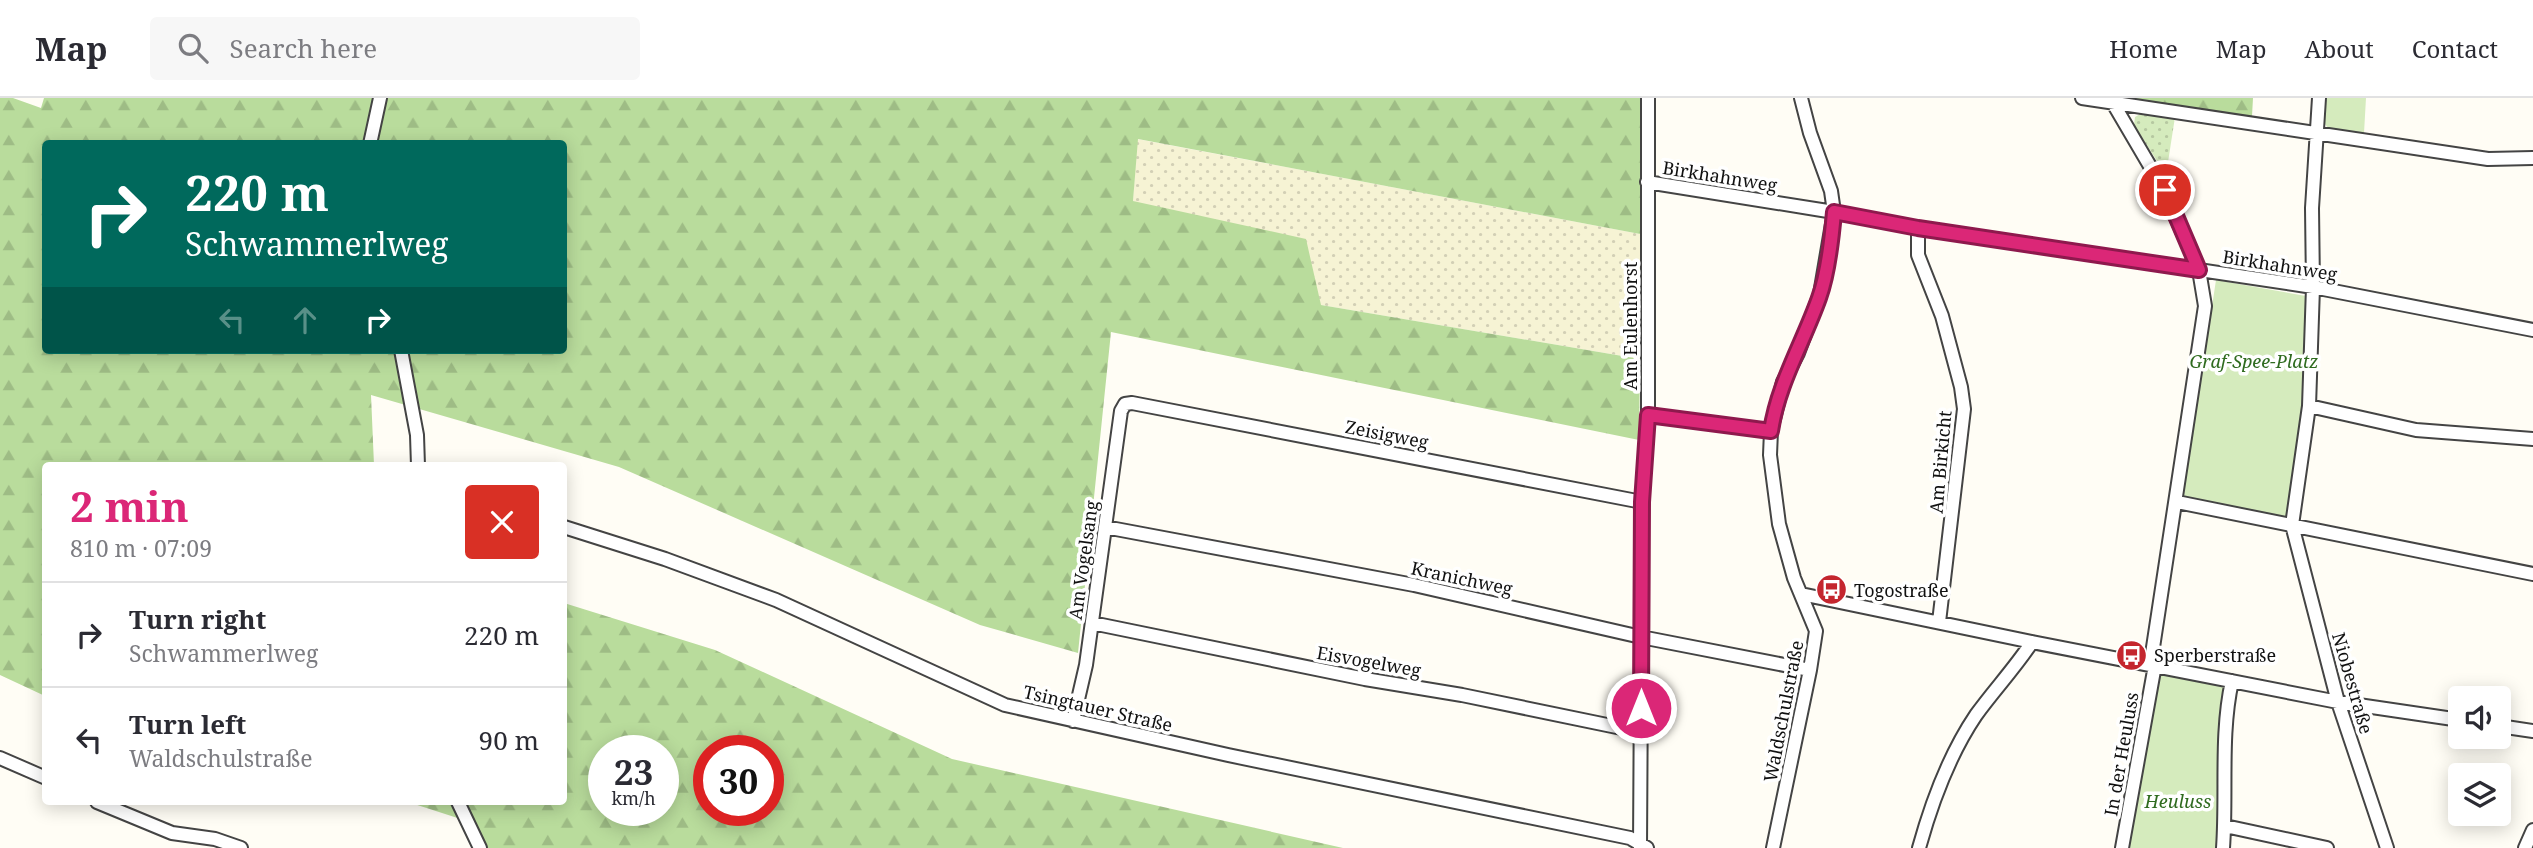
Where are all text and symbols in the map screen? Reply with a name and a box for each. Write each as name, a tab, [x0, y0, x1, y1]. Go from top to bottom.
search box	[150, 17, 640, 80]
text: Map	[35, 26, 108, 71]
icon: search	[174, 29, 212, 67]
text: Search here	[230, 30, 377, 66]
text: Home	[2109, 32, 2178, 65]
text: Map	[2216, 32, 2267, 65]
text: About	[2305, 32, 2374, 65]
text: Contact	[2412, 32, 2498, 65]
street label: Birkhahnweg	[1661, 155, 1779, 197]
text: 220 m	[185, 159, 329, 225]
pin	[2135, 160, 2195, 220]
icon: right	[70, 168, 161, 259]
icon: arrive	[2146, 171, 2184, 209]
text: Schwammerlweg	[185, 222, 449, 265]
street label: Birkhahnweg	[2221, 244, 2339, 286]
street label: Am Eulenhorst	[1618, 262, 1642, 390]
icon: left	[213, 301, 251, 339]
icon: ahead	[286, 301, 324, 339]
icon: right	[359, 301, 397, 339]
park label: Graf-Spee-Platz	[2189, 349, 2319, 373]
street label: Am Birkicht	[1924, 409, 1956, 515]
street label: Zeisigweg	[1343, 414, 1431, 454]
text: 2 min	[70, 477, 189, 534]
button: close	[465, 485, 539, 559]
street label: Am Vogelsang	[1063, 498, 1103, 621]
text: 810 m · 07:09	[70, 532, 212, 564]
street label: Kranichweg	[1409, 556, 1515, 601]
bus stop icon: Togostraße	[1814, 573, 1848, 607]
place label: Togostraße	[1854, 578, 1949, 602]
text: Turn right	[129, 601, 266, 637]
icon: right	[70, 616, 108, 654]
text: 220 m	[464, 617, 539, 653]
street label: Niobestraße	[2327, 629, 2379, 737]
text: Schwammerlweg	[129, 637, 318, 669]
street label: Waldschulstraße	[1758, 638, 1808, 784]
bus stop icon: Sperberstraße	[2114, 638, 2148, 672]
street label: Eisvogelweg	[1315, 640, 1423, 682]
place label: Sperberstraße	[2154, 643, 2276, 667]
position arrow	[1604, 671, 1678, 745]
street label: Tsingtauer Straße	[1021, 679, 1175, 737]
map controls	[2448, 686, 2511, 826]
button: sound	[2448, 686, 2511, 749]
street label: In der Heuluss	[2098, 690, 2144, 818]
text: Turn left	[129, 706, 246, 742]
icon: left	[70, 721, 108, 759]
text: 90 m	[479, 722, 539, 758]
speed limit sign: 30	[693, 735, 784, 826]
text: Waldschulstraße	[129, 742, 313, 774]
text: 23	[614, 748, 653, 795]
button: layers	[2448, 763, 2511, 826]
text: km/h	[611, 786, 656, 810]
park label: Heuluss	[2144, 789, 2211, 813]

